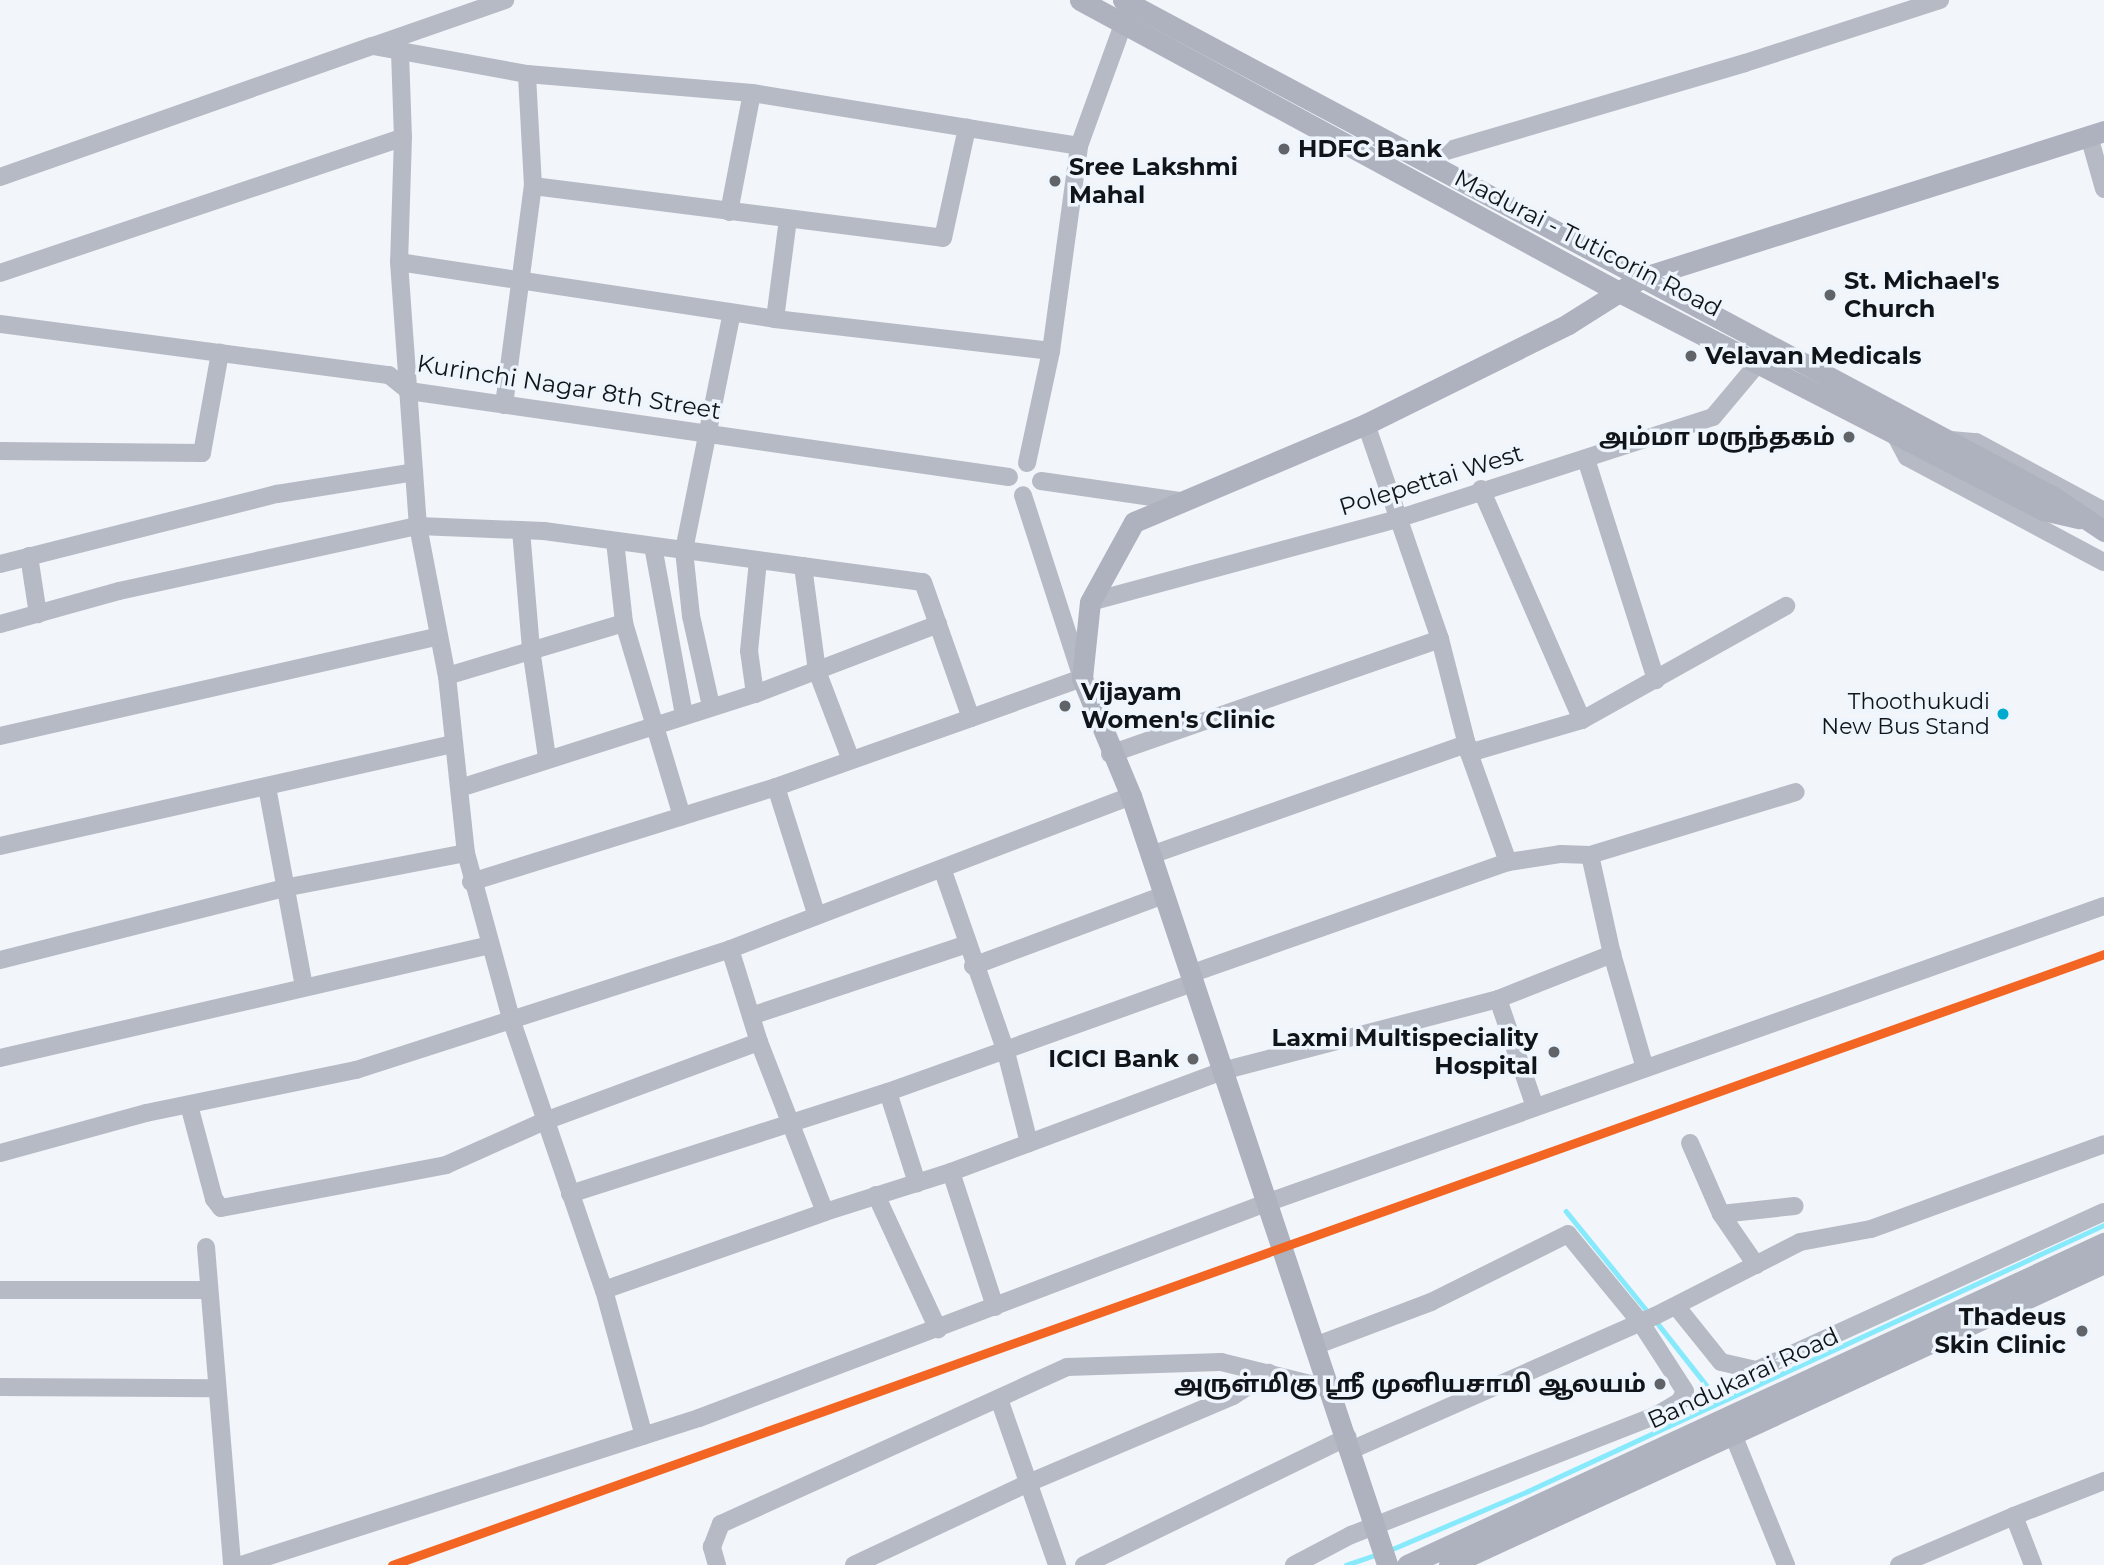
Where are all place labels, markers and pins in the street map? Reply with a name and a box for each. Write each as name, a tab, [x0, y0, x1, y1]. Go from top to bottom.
place label: HDFC Bank	[1298, 135, 1442, 163]
marker: HDFC Bank	[1276, 141, 1292, 157]
place label: Sree Lakshmi Mahal	[1069, 153, 1238, 209]
marker: Sree Lakshmi Mahal	[1047, 173, 1063, 189]
place label: St. Michael's Church	[1844, 267, 1999, 323]
marker: St. Michael's Church	[1822, 287, 1838, 303]
place label: Velavan Medicals	[1705, 342, 1921, 370]
marker: Velavan Medicals	[1683, 348, 1699, 364]
place label: அம்மா மருந்தகம்	[1599, 423, 1835, 451]
marker: அம்மா மருந்தகம்	[1841, 429, 1857, 445]
place label: Vijayam Women's Clinic	[1081, 678, 1275, 734]
place label: Thoothukudi New Bus Stand	[1821, 688, 1990, 740]
marker: Vijayam Women's Clinic	[1055, 696, 1075, 716]
marker: Thoothukudi New Bus Stand	[1996, 707, 2010, 721]
place label: Laxmi Multispeciality Hospital	[1272, 1024, 1538, 1080]
marker: Laxmi Multispeciality Hospital	[1544, 1042, 1564, 1062]
place label: ICICI Bank	[1048, 1045, 1179, 1073]
marker: ICICI Bank	[1185, 1051, 1201, 1067]
place label: Thadeus Skin Clinic	[1935, 1303, 2066, 1359]
marker: Thadeus Skin Clinic	[2072, 1321, 2092, 1341]
place label: அருள்மிகு ஶ்ரீ முனியசாமி ஆலயம்	[1174, 1370, 1646, 1398]
marker: அருள்மிகு ஶ்ரீ முனியசாமி ஆலயம்	[1652, 1376, 1668, 1392]

